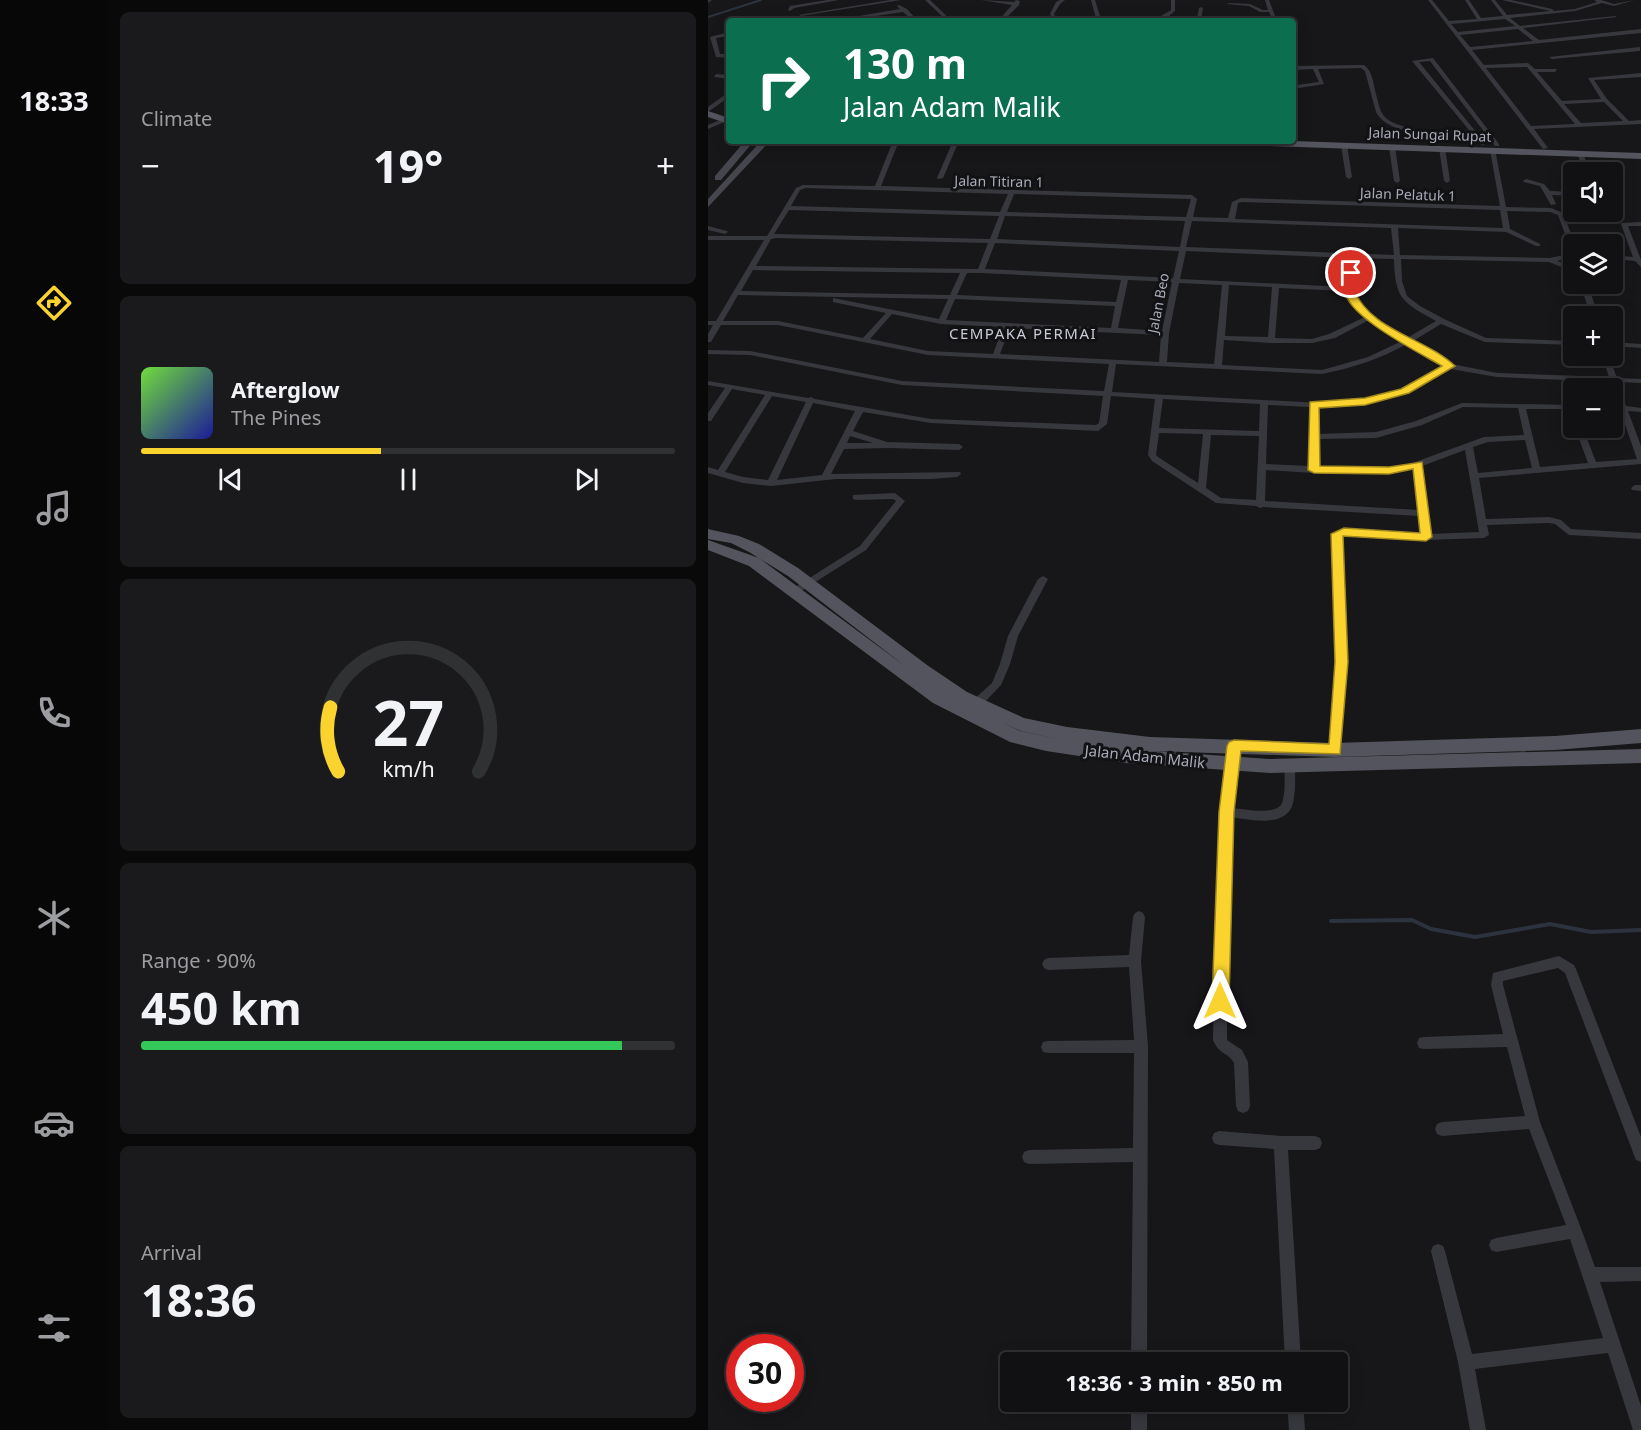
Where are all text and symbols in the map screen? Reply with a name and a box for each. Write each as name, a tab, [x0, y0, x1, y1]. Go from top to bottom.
text: 130 m	[843, 34, 967, 91]
icon: right	[744, 42, 822, 120]
text: 18:33	[19, 82, 89, 119]
text: Jalan Adam Malik	[843, 88, 1061, 125]
text: Climate	[141, 105, 212, 132]
street label: Jalan Sungai Rupat	[1366, 122, 1492, 146]
text: 19°	[373, 135, 443, 196]
text: −	[141, 143, 160, 188]
text: +	[656, 143, 675, 188]
map controls	[1563, 162, 1623, 438]
button: sound	[1563, 162, 1623, 222]
street label: Jalan Titiran 1	[952, 171, 1044, 191]
street label: Jalan Pelatuk 1	[1358, 183, 1456, 205]
button: layers	[1563, 234, 1623, 294]
pin	[1325, 247, 1376, 298]
icon: arrive	[1334, 256, 1367, 289]
street label: Jalan Beo	[1142, 271, 1173, 337]
icon: directions	[33, 282, 75, 324]
button: +	[1563, 306, 1623, 366]
district label: CEMPAKA PERMAI	[949, 323, 1097, 343]
text: Afterglow	[231, 374, 340, 404]
button: −	[1563, 378, 1623, 438]
text: The Pines	[231, 404, 321, 431]
icon: previous	[214, 463, 247, 496]
icon: pause	[392, 463, 425, 496]
icon: next	[570, 463, 603, 496]
icon: music	[33, 487, 75, 529]
text: 27	[372, 679, 444, 764]
icon: phone	[33, 692, 75, 734]
street label: Jalan Adam Malik	[1082, 740, 1206, 772]
text: km/h	[382, 754, 434, 783]
icon: climate	[33, 897, 75, 939]
text: Range · 90%	[141, 947, 256, 974]
position arrow	[1188, 969, 1252, 1033]
text: 450 km	[141, 977, 302, 1038]
icon: car	[33, 1102, 75, 1144]
text: Arrival	[141, 1239, 202, 1266]
text: 18:36	[141, 1269, 257, 1330]
icon: filters	[33, 1307, 75, 1349]
speed limit sign: 30	[726, 1334, 804, 1412]
text: 18:36 · 3 min · 850 m	[1065, 1367, 1283, 1397]

